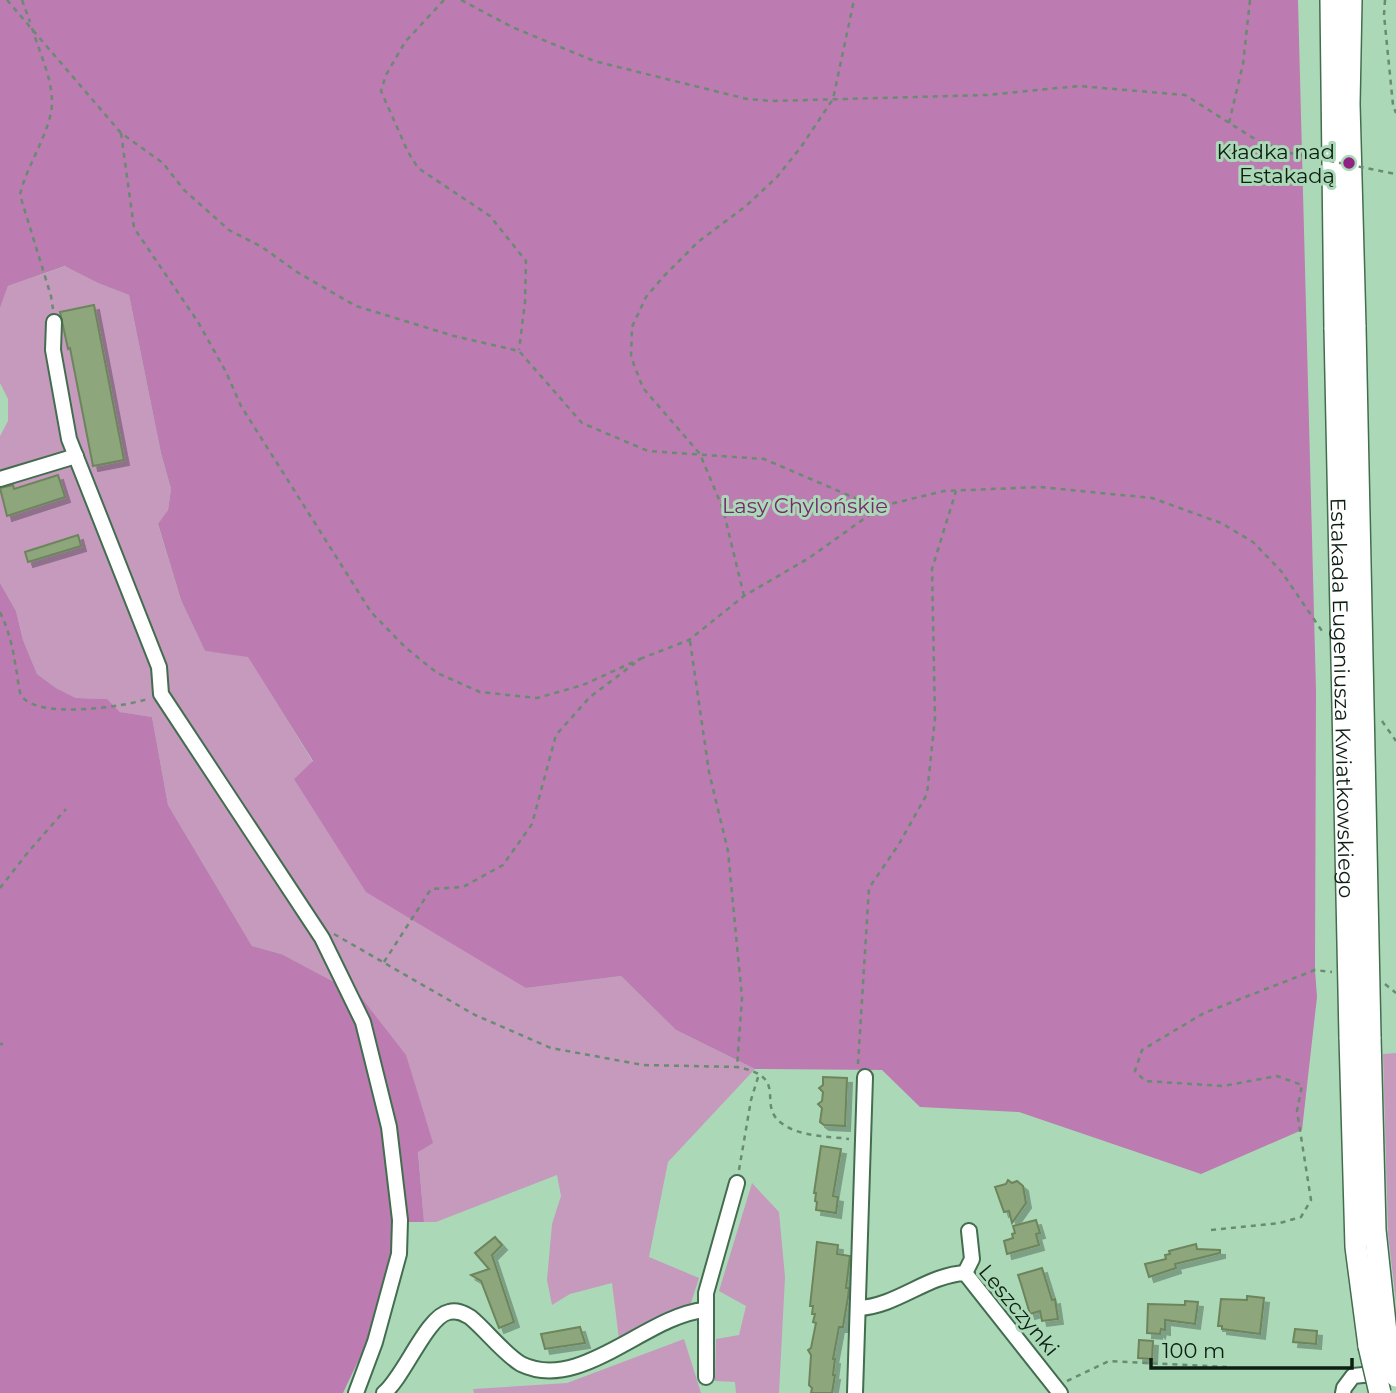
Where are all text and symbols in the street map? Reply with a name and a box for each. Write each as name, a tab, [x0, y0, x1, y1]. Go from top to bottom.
place label: Kładka nad Estakadą	[1217, 139, 1335, 188]
marker: Kładka nad Estakadą	[1341, 155, 1357, 171]
park label: Lasy Chylońskie	[722, 493, 888, 518]
street label: Estakada Eugeniusza Kwiatkowskiego	[1326, 497, 1360, 899]
street label: Leszczynki	[974, 1259, 1064, 1361]
scale bar	[1151, 1326, 1352, 1370]
text: 100 m	[1162, 1338, 1225, 1363]

